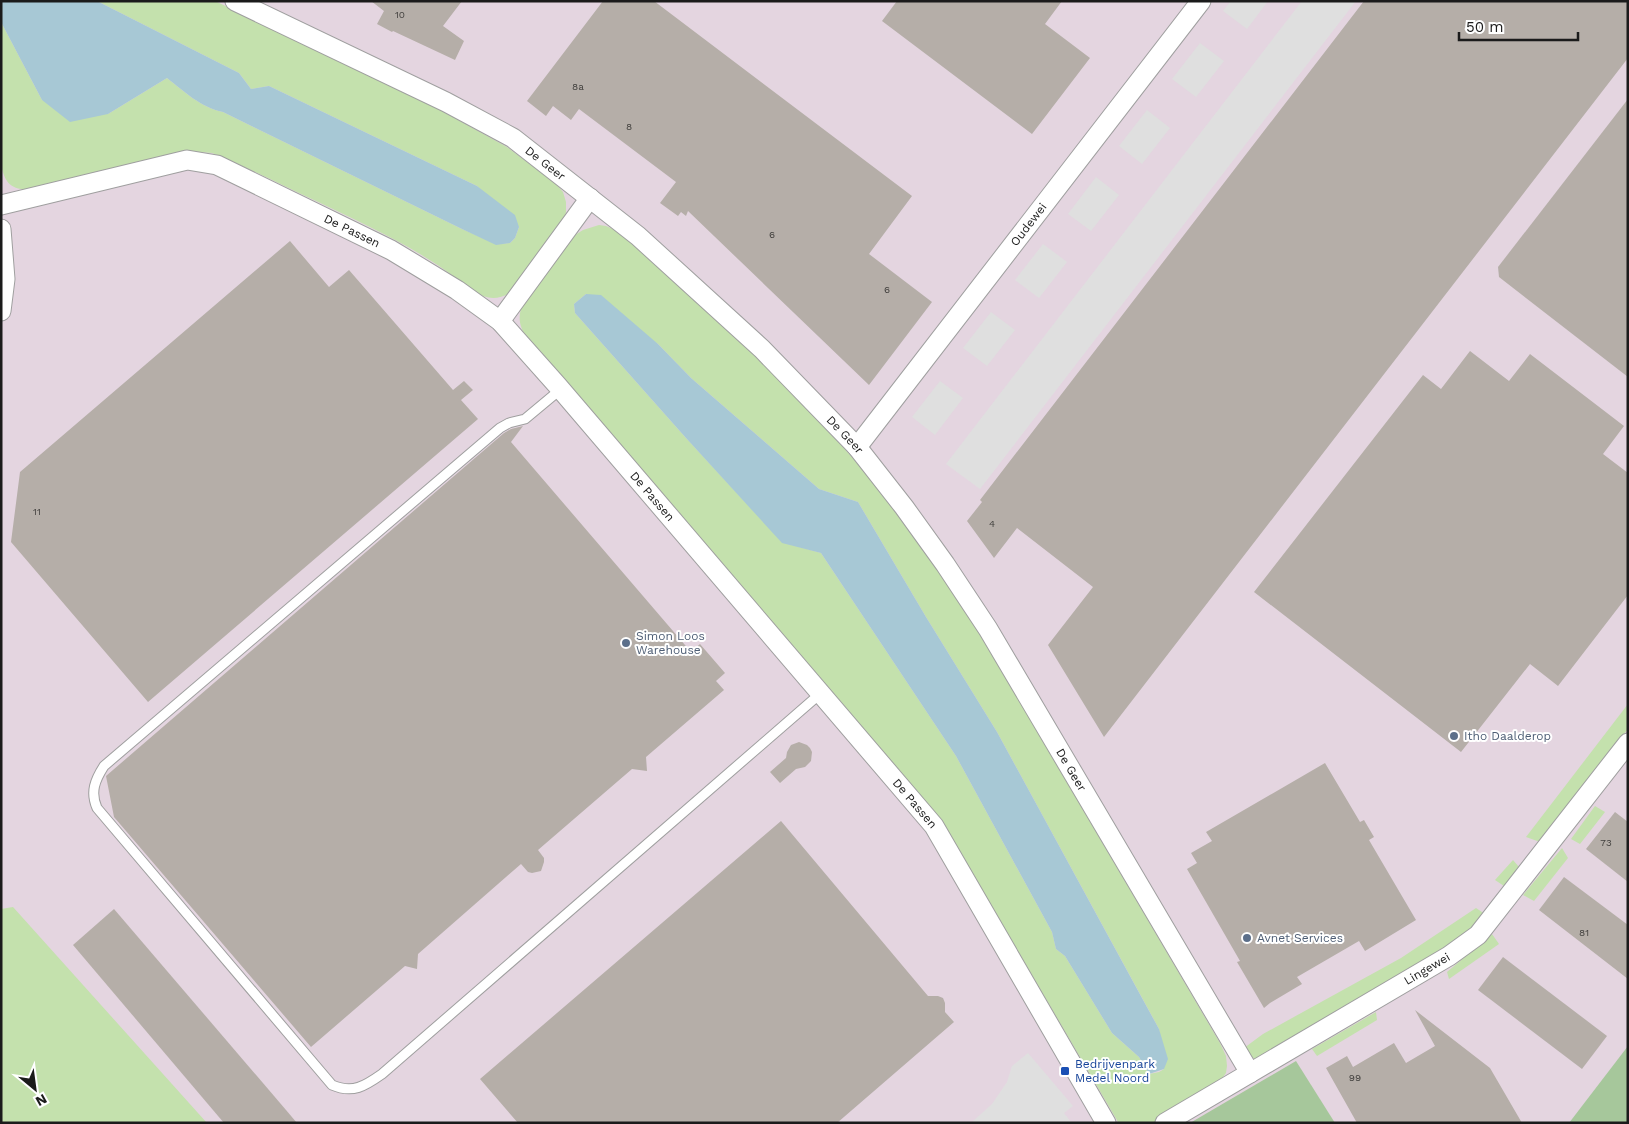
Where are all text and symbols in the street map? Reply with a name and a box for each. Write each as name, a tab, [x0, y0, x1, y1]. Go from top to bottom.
house number: 10	[395, 9, 405, 20]
scale bar	[1459, 10, 1578, 42]
text: 50 m	[1466, 18, 1503, 36]
house number: 8a	[572, 81, 584, 92]
house number: 8	[626, 121, 632, 132]
street label: De Geer	[522, 143, 568, 183]
street label: Oudewei	[1008, 200, 1050, 249]
street label: De Passen	[322, 211, 382, 251]
house number: 6	[769, 229, 775, 240]
house number: 6	[884, 284, 890, 295]
street label: De Geer	[824, 413, 867, 457]
street label: De Passen	[627, 469, 677, 524]
house number: 11	[33, 506, 41, 517]
house number: 4	[989, 518, 995, 529]
place label: Simon Loos Warehouse	[636, 629, 705, 657]
marker: Simon Loos Warehouse	[620, 637, 632, 649]
place label: Itho Daalderop	[1464, 729, 1551, 743]
marker: Itho Daalderop	[1448, 730, 1460, 742]
street label: De Geer	[1053, 746, 1089, 794]
street label: De Passen	[890, 776, 940, 831]
house number: 73	[1600, 837, 1612, 848]
house number: 81	[1579, 927, 1589, 938]
place label: Avnet Services	[1257, 931, 1343, 945]
marker: Avnet Services	[1241, 932, 1253, 944]
street label: Lingewei	[1402, 950, 1453, 988]
place label: Bedrijvenpark Medel Noord	[1075, 1057, 1155, 1085]
north arrow	[10, 1064, 60, 1114]
marker: Bedrijvenpark Medel Noord	[1059, 1065, 1071, 1077]
house number: 99	[1349, 1072, 1361, 1083]
text: N	[33, 1091, 50, 1110]

